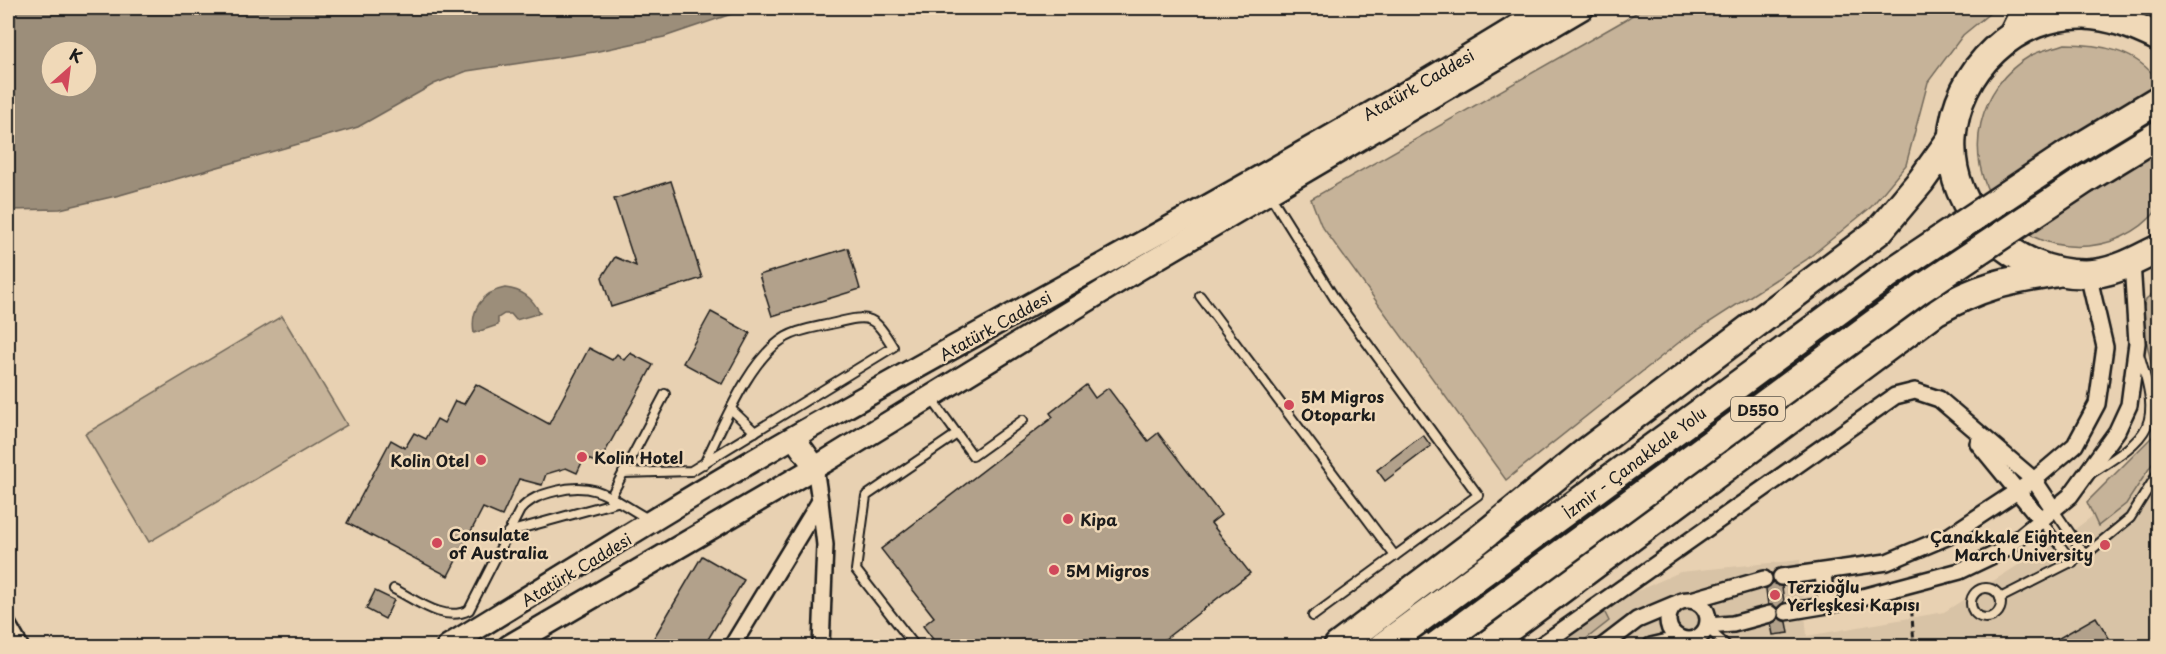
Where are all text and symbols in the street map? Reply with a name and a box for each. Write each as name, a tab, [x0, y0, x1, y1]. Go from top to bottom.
north arrow	[39, 39, 99, 99]
text: K	[66, 42, 88, 68]
street label: Atatürk Caddesi	[1358, 42, 1478, 126]
street label: Atatürk Caddesi	[934, 284, 1056, 366]
place label: 5M Migros Otoparkı	[1301, 384, 1385, 426]
road number: D550	[1731, 397, 1785, 421]
marker: 5M Migros Otoparkı	[1282, 398, 1296, 412]
street label: İzmir - Çanakkale Yolu	[1557, 400, 1711, 524]
place label: Kolin Hotel	[594, 445, 683, 469]
place label: Kolin Otel	[390, 448, 469, 472]
marker: Kolin Hotel	[575, 450, 589, 464]
marker: Kolin Otel	[474, 453, 488, 467]
place label: Kipa	[1080, 507, 1117, 531]
marker: Kipa	[1061, 512, 1075, 526]
place label: Consulate of Australia	[449, 522, 549, 564]
place label: Çanakkale Eighteen March University	[1930, 524, 2093, 566]
street label: Atatürk Caddesi	[516, 527, 636, 611]
marker: Consulate of Australia	[430, 536, 444, 550]
marker: Çanakkale Eighteen March University	[2098, 538, 2112, 552]
place label: 5M Migros	[1066, 558, 1150, 582]
marker: 5M Migros	[1047, 563, 1061, 577]
place label: Terzioğlu Yerleşkesi Kapısı	[1787, 574, 1920, 616]
marker: Terzioğlu Yerleşkesi Kapısı	[1768, 588, 1782, 602]

